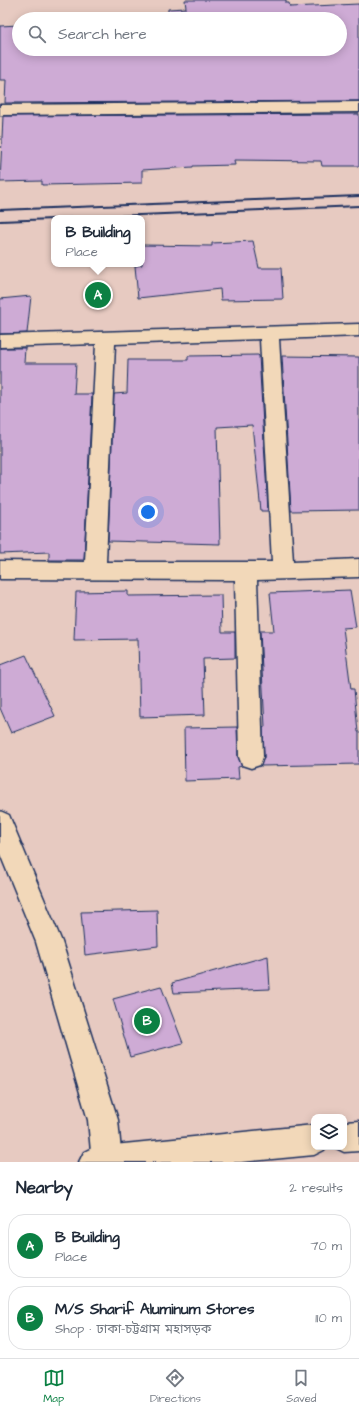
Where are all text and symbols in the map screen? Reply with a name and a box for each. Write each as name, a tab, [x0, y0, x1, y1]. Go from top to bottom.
search box	[12, 12, 347, 56]
icon: search	[26, 23, 48, 45]
text: Search here	[58, 24, 147, 45]
popup	[51, 215, 145, 267]
text: B Building	[66, 222, 130, 243]
text: Place	[66, 243, 98, 261]
pin: A	[85, 280, 111, 310]
your location	[138, 502, 158, 522]
pin: B	[134, 1006, 160, 1036]
map controls	[311, 1114, 347, 1150]
button: layers	[311, 1114, 347, 1150]
text: Nearby	[16, 1176, 73, 1200]
text: 2 results	[289, 1179, 343, 1197]
text: B Building	[55, 1227, 120, 1248]
text: A	[26, 1237, 34, 1255]
text: 70 m	[310, 1237, 342, 1255]
text: Place	[55, 1248, 87, 1266]
text: M/S Sharif Aluminum Stores	[55, 1299, 254, 1320]
text: B	[25, 1309, 35, 1327]
text: 110 m	[315, 1309, 342, 1327]
text: Shop · ঢাকা-চট্টগ্রাম মহাসড়ক	[55, 1320, 211, 1338]
tab: Map	[43, 1367, 65, 1406]
tab: Directions	[150, 1367, 201, 1406]
tab: Saved	[286, 1367, 316, 1406]

